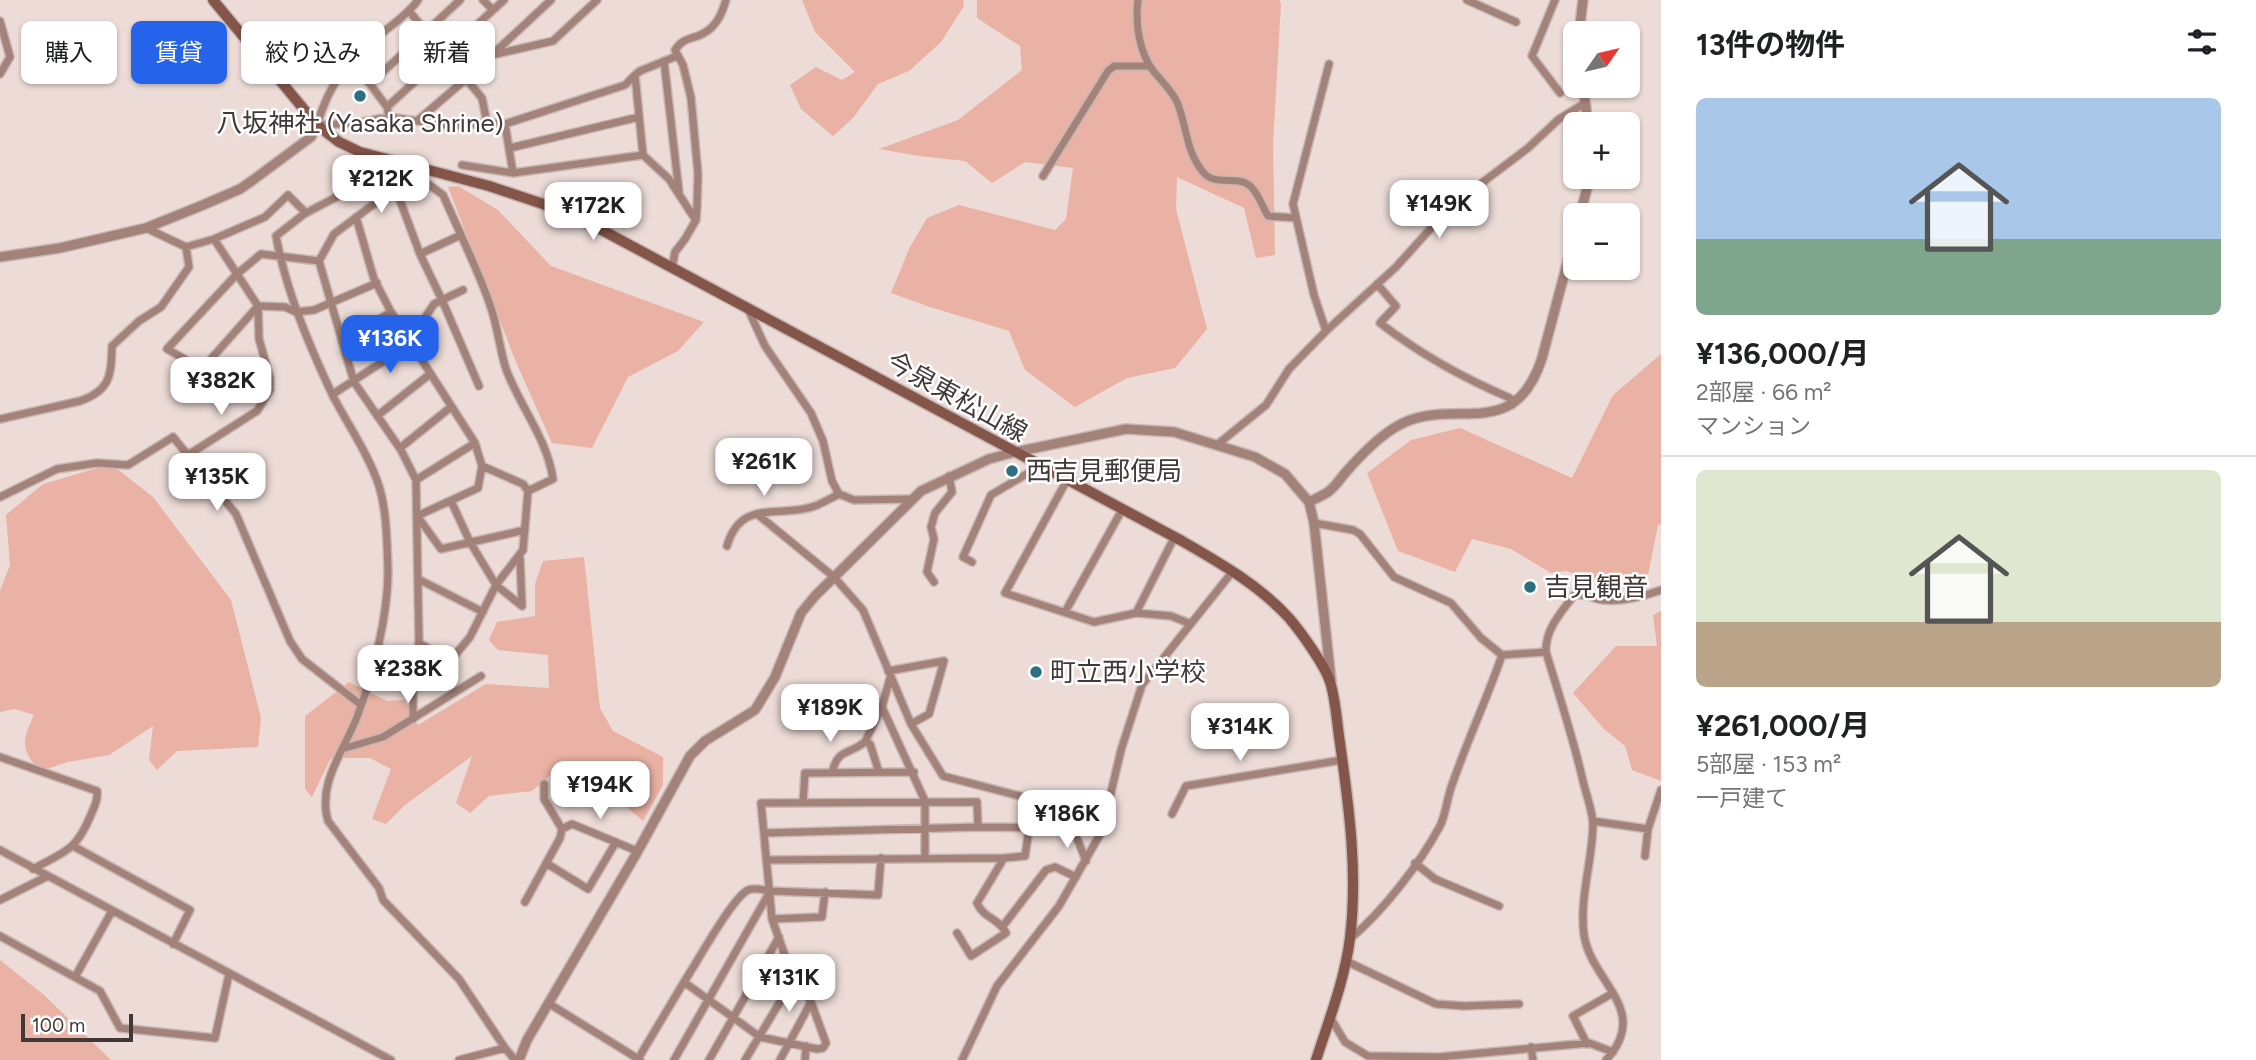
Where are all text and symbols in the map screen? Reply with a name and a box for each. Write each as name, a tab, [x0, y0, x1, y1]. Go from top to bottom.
chip: 購入	[21, 21, 117, 84]
chip: 賃貸	[131, 21, 227, 84]
chip: 絞り込み	[241, 21, 385, 84]
chip: 新着	[399, 21, 495, 84]
north arrow	[1563, 21, 1640, 98]
map controls	[1563, 21, 1640, 280]
icon: filters	[2183, 23, 2221, 61]
text: 13件の物件	[1696, 26, 1845, 63]
marker: 八坂神社 (Yasaka Shrine)	[352, 88, 368, 104]
place label: 八坂神社 (Yasaka Shrine)	[216, 107, 504, 139]
button: +	[1563, 112, 1640, 189]
icon: home	[1896, 144, 2022, 270]
pin: ¥212K	[332, 156, 430, 215]
text: ¥212K	[348, 164, 414, 192]
pin: ¥149K	[1390, 180, 1488, 240]
pin: ¥172K	[544, 182, 642, 242]
text: ¥149K	[1406, 189, 1472, 217]
text: ¥172K	[561, 191, 625, 219]
button: −	[1563, 203, 1640, 280]
pin: ¥136K	[341, 316, 439, 375]
text: ¥136K	[358, 324, 422, 352]
text: ¥136,000/月	[1696, 335, 1870, 372]
street label: 今泉東松山線	[881, 345, 1033, 449]
pin: ¥382K	[172, 358, 270, 417]
text: ¥382K	[186, 366, 256, 394]
text: 2部屋 · 66 m²	[1696, 378, 1832, 406]
text: マンション	[1696, 412, 1811, 440]
pin: ¥261K	[715, 438, 813, 498]
text: ¥261K	[731, 447, 797, 475]
pin: ¥135K	[168, 454, 266, 513]
place label: 西吉見郵便局	[1026, 455, 1182, 487]
text: ¥135K	[185, 462, 249, 490]
marker: 西吉見郵便局	[1004, 463, 1020, 479]
icon: home	[1896, 516, 2022, 642]
place label: 吉見観音	[1544, 571, 1648, 603]
marker: 吉見観音	[1522, 579, 1538, 595]
pin: ¥238K	[359, 646, 457, 705]
text: ¥238K	[373, 654, 443, 682]
place label: 町立西小学校	[1050, 656, 1206, 688]
marker: 町立西小学校	[1028, 664, 1044, 680]
pin: ¥189K	[781, 684, 879, 744]
text: ¥189K	[797, 693, 863, 721]
pin: ¥314K	[1191, 704, 1289, 763]
text: ¥261,000/月	[1696, 707, 1870, 744]
text: ¥314K	[1207, 712, 1273, 740]
text: 5部屋 · 153 m²	[1696, 750, 1841, 778]
pin: ¥194K	[551, 762, 649, 821]
text: ¥194K	[567, 770, 633, 798]
text: 一戸建て	[1696, 784, 1788, 812]
pin: ¥186K	[1018, 790, 1116, 850]
text: ¥186K	[1034, 799, 1100, 827]
pin: ¥131K	[740, 954, 838, 1014]
text: ¥131K	[758, 963, 820, 991]
scale bar	[21, 1011, 133, 1043]
text: 100 m	[32, 1014, 85, 1037]

